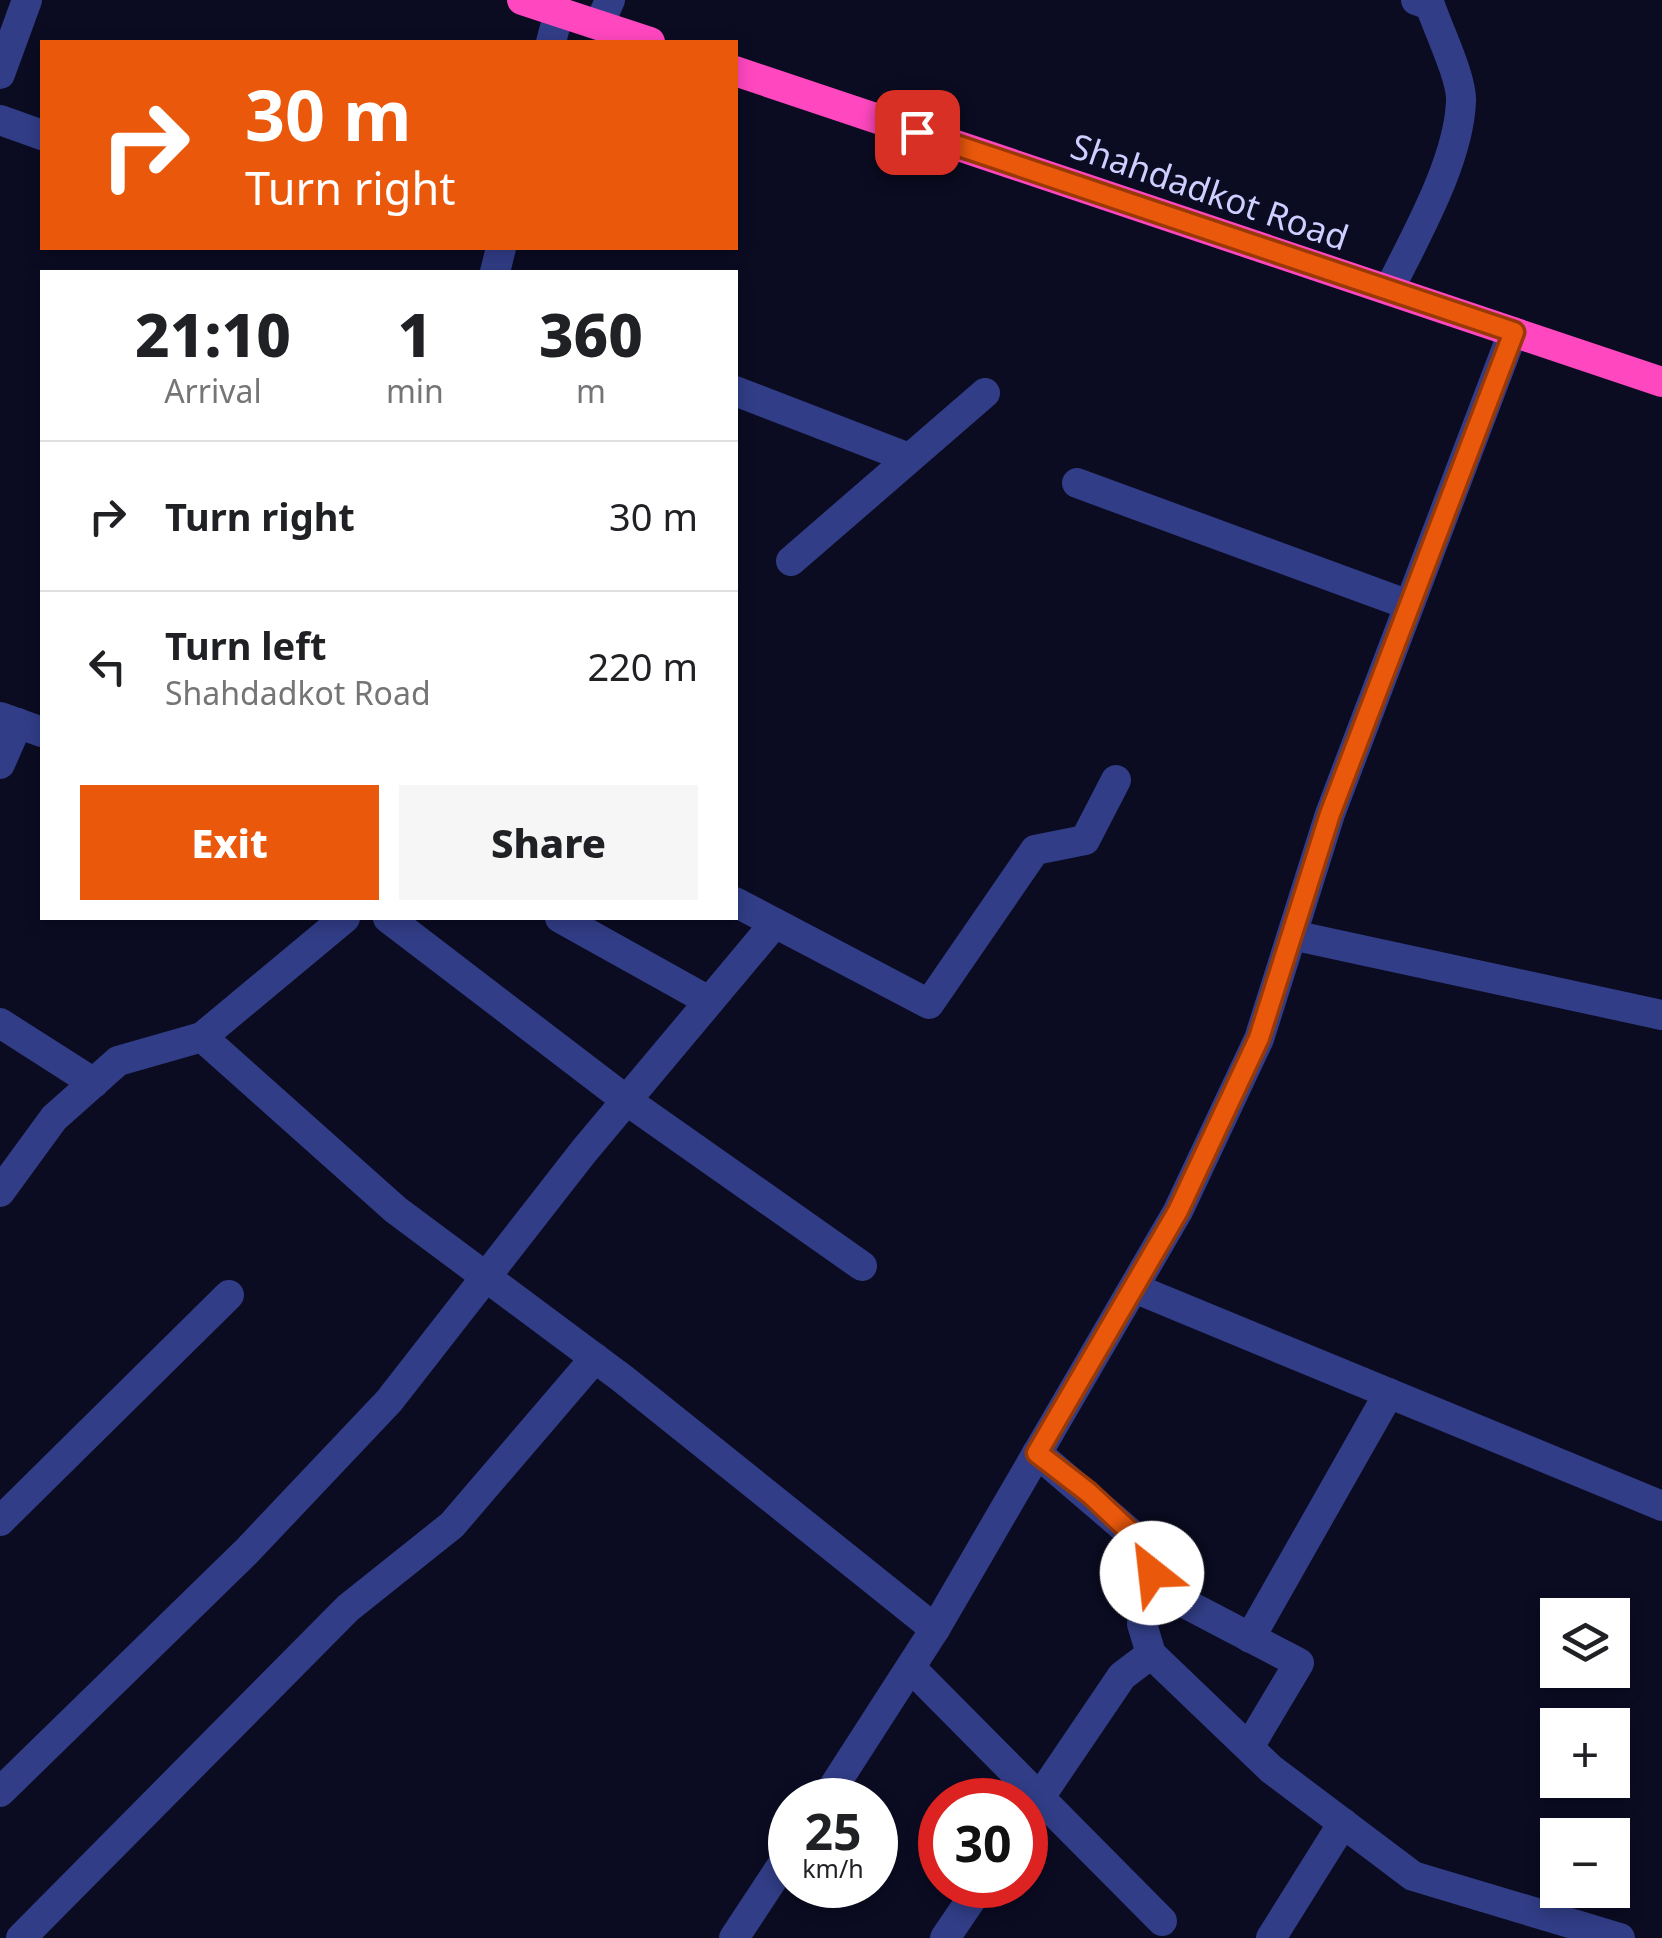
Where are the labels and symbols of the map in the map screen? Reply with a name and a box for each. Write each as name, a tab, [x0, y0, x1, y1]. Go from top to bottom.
pin	[875, 90, 960, 175]
street label: Shahdadkot Road	[1065, 121, 1355, 261]
position arrow	[1100, 1521, 1204, 1625]
speed limit sign: 30	[918, 1778, 1048, 1908]

